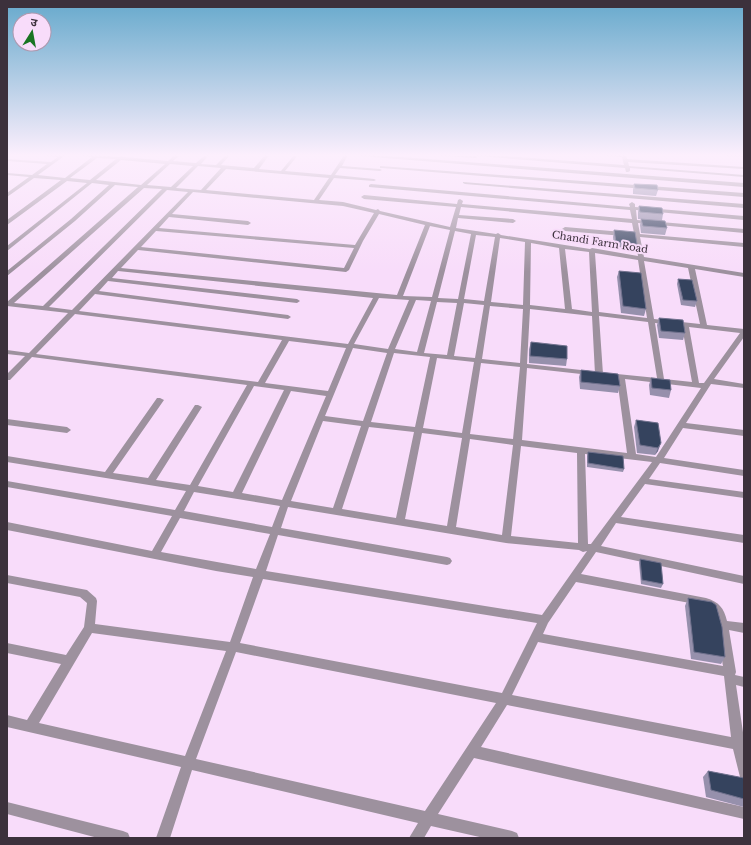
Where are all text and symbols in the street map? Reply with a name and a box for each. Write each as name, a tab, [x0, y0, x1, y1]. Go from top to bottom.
north arrow	[12, 12, 52, 52]
text: उ	[29, 15, 39, 30]
street label: Chandi Farm Road	[551, 228, 649, 256]

